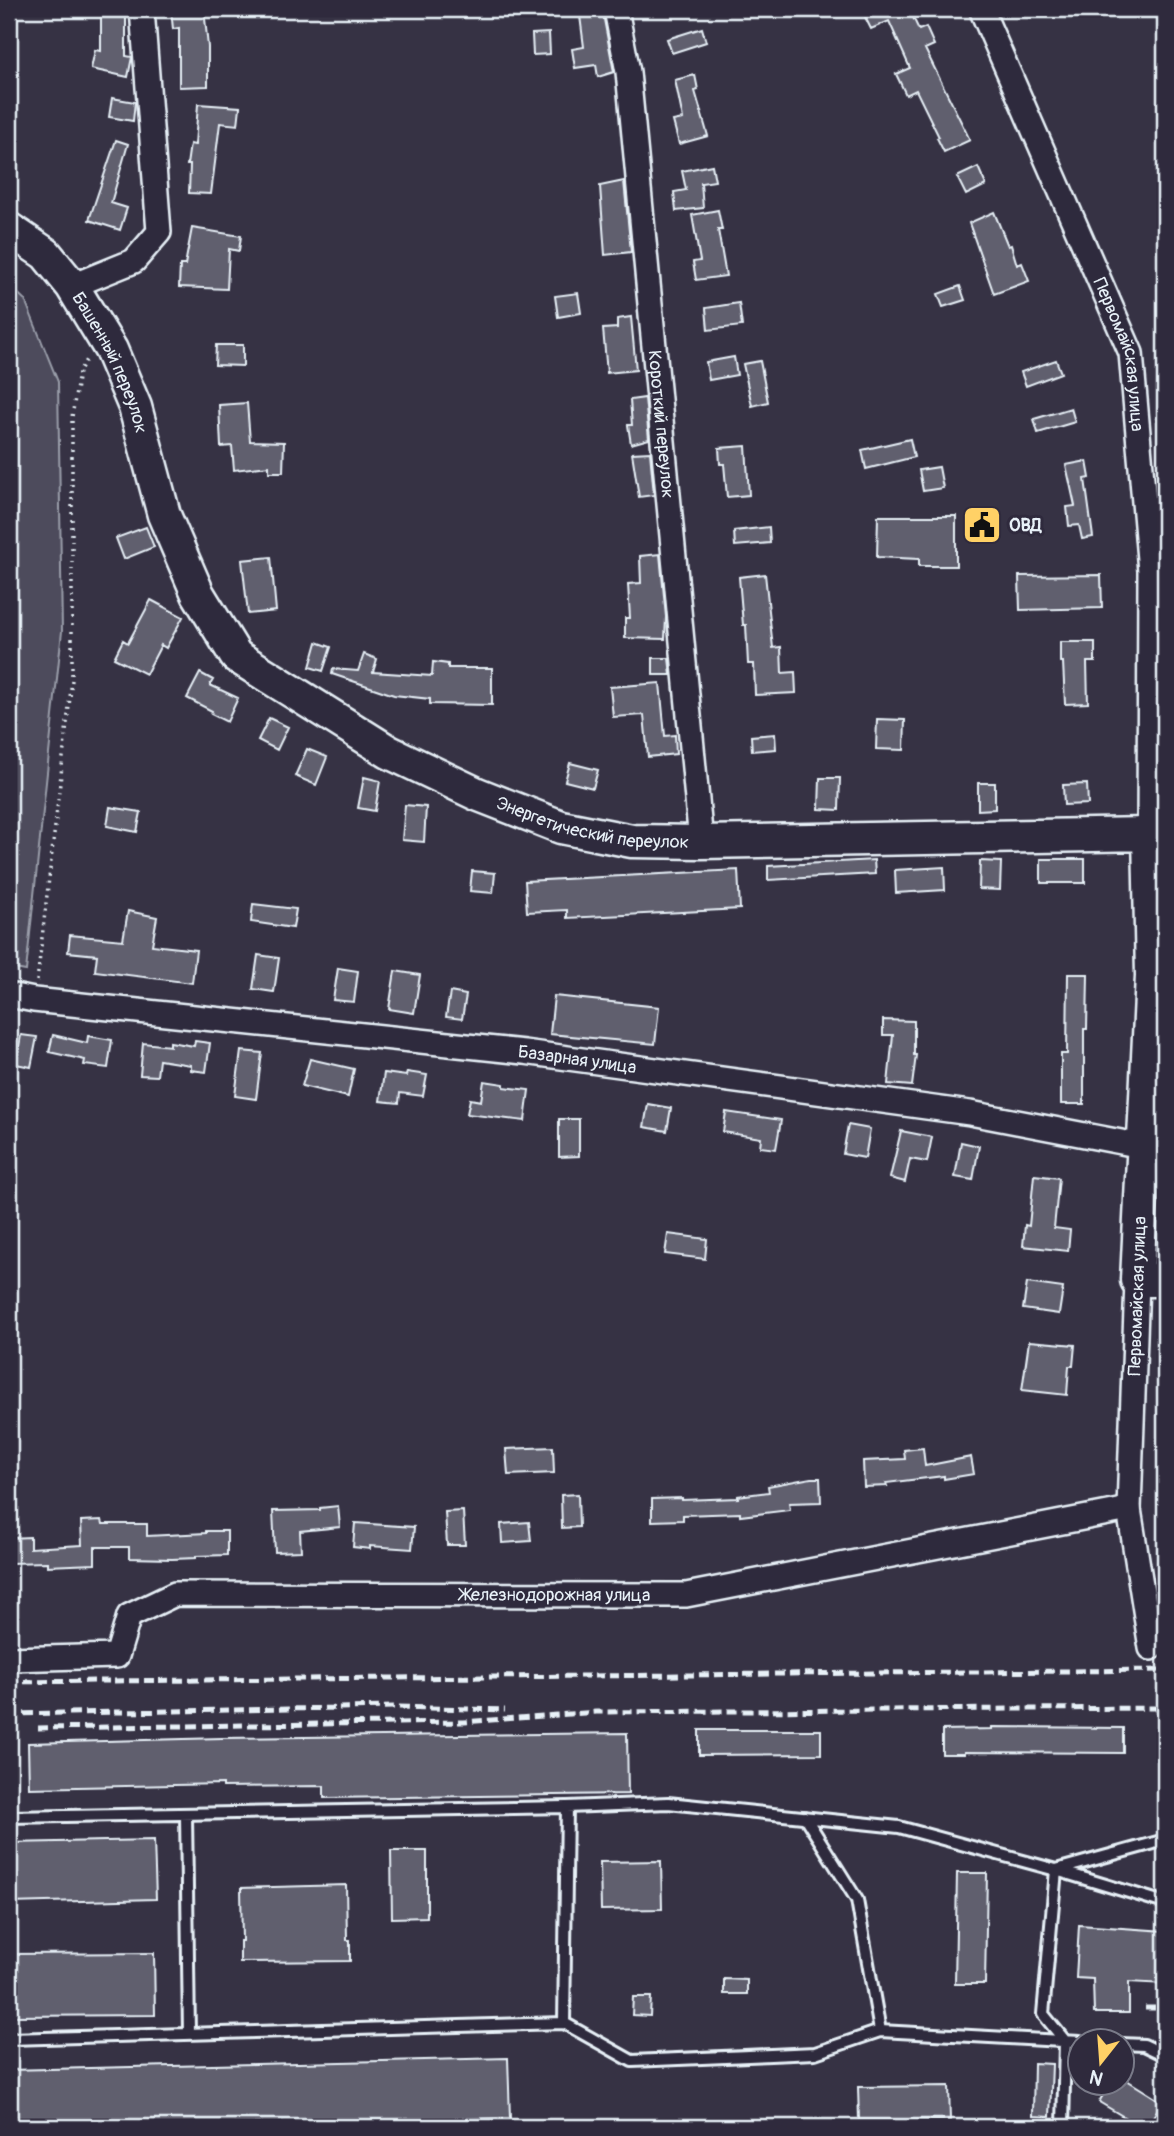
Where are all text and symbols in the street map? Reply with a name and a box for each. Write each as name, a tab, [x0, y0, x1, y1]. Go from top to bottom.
street label: Первомайская улица	[1088, 274, 1149, 432]
street label: Башенный переулок	[66, 288, 153, 436]
street label: Короткий переулок	[642, 349, 679, 499]
public building icon: ОВД	[961, 504, 1003, 546]
place label: ОВД	[1009, 514, 1043, 537]
street label: Энергетический переулок	[493, 792, 689, 854]
street label: Базарная улица	[517, 1040, 638, 1079]
street label: Первомайская улица	[1123, 1216, 1152, 1376]
street label: Железнодорожная улица	[457, 1584, 650, 1607]
north arrow	[1066, 2028, 1136, 2098]
text: N	[1087, 2064, 1106, 2091]

